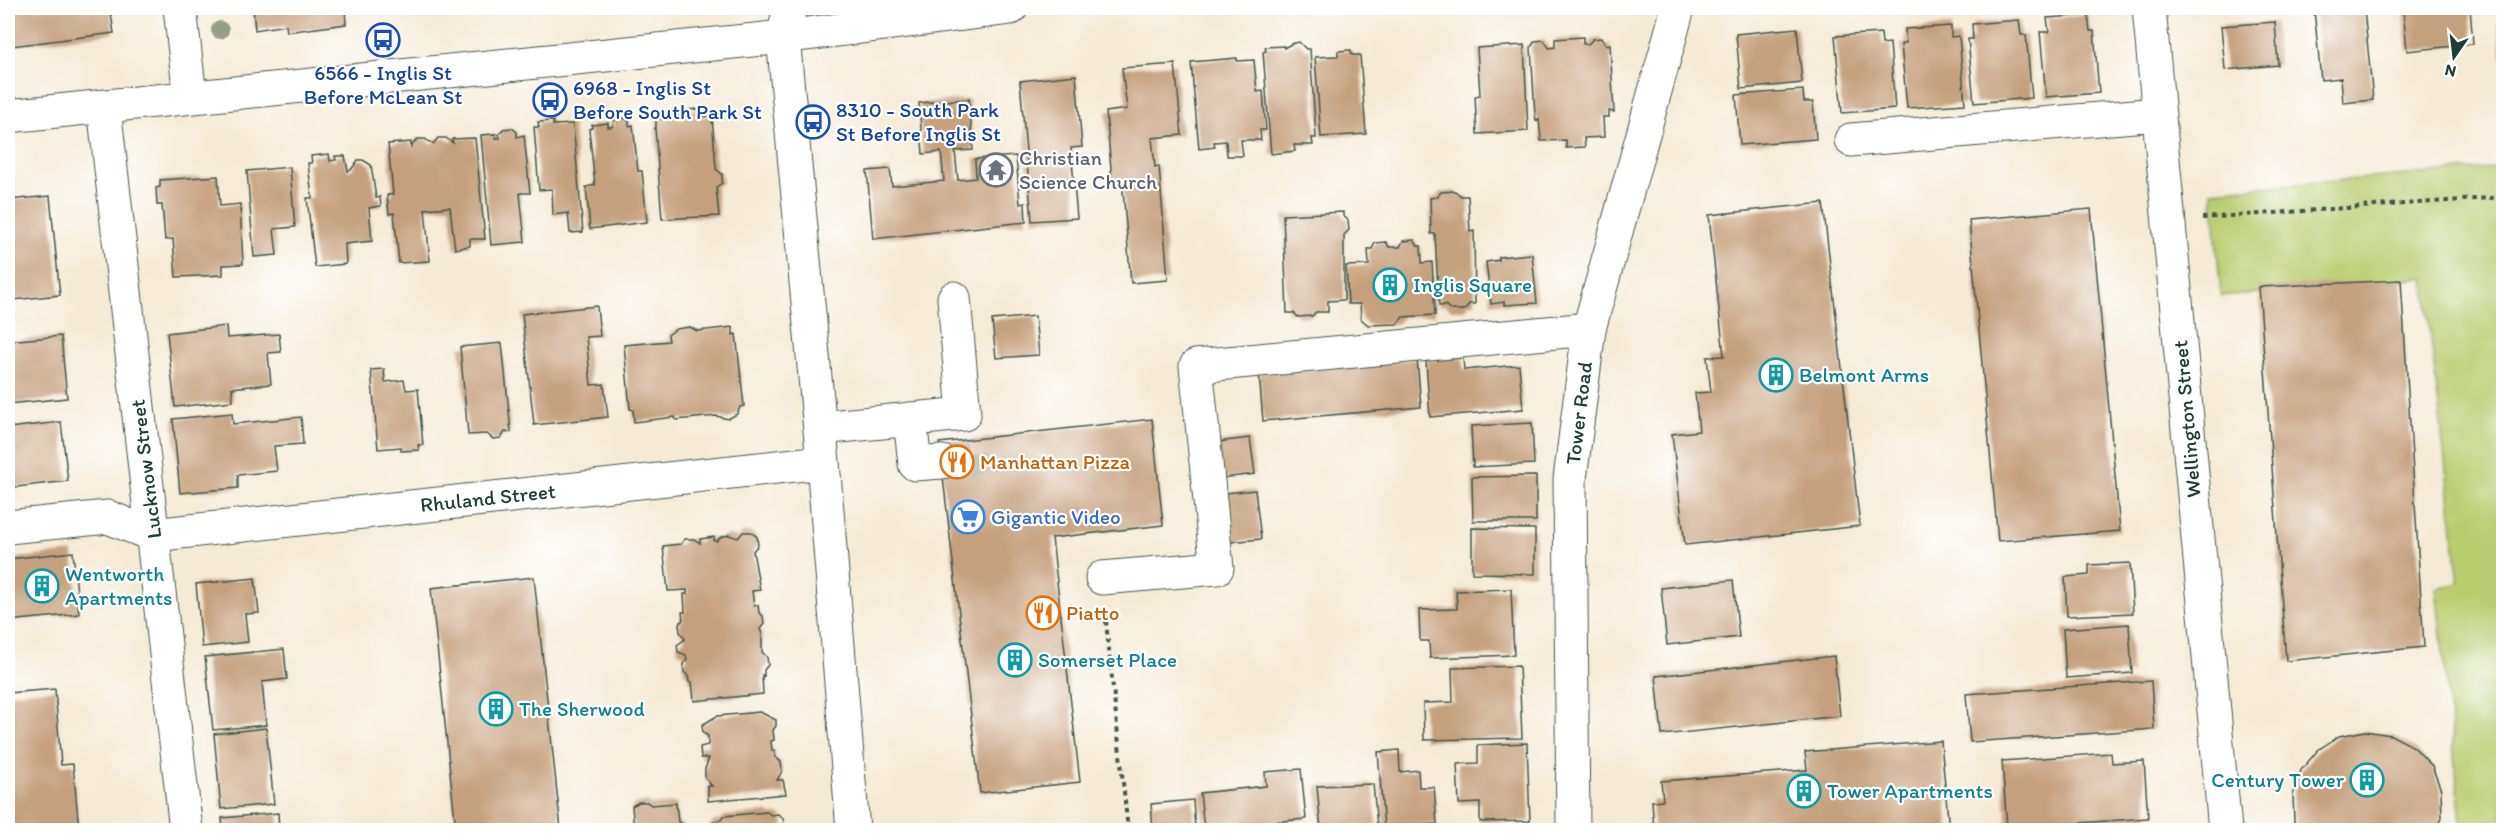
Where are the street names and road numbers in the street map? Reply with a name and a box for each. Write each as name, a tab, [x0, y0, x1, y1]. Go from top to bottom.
street label: Wellington Street	[2167, 339, 2206, 499]
street label: Tower Road	[1560, 360, 1597, 466]
street label: Lucknow Street	[125, 398, 166, 540]
street label: Rhuland Street	[419, 478, 557, 517]

